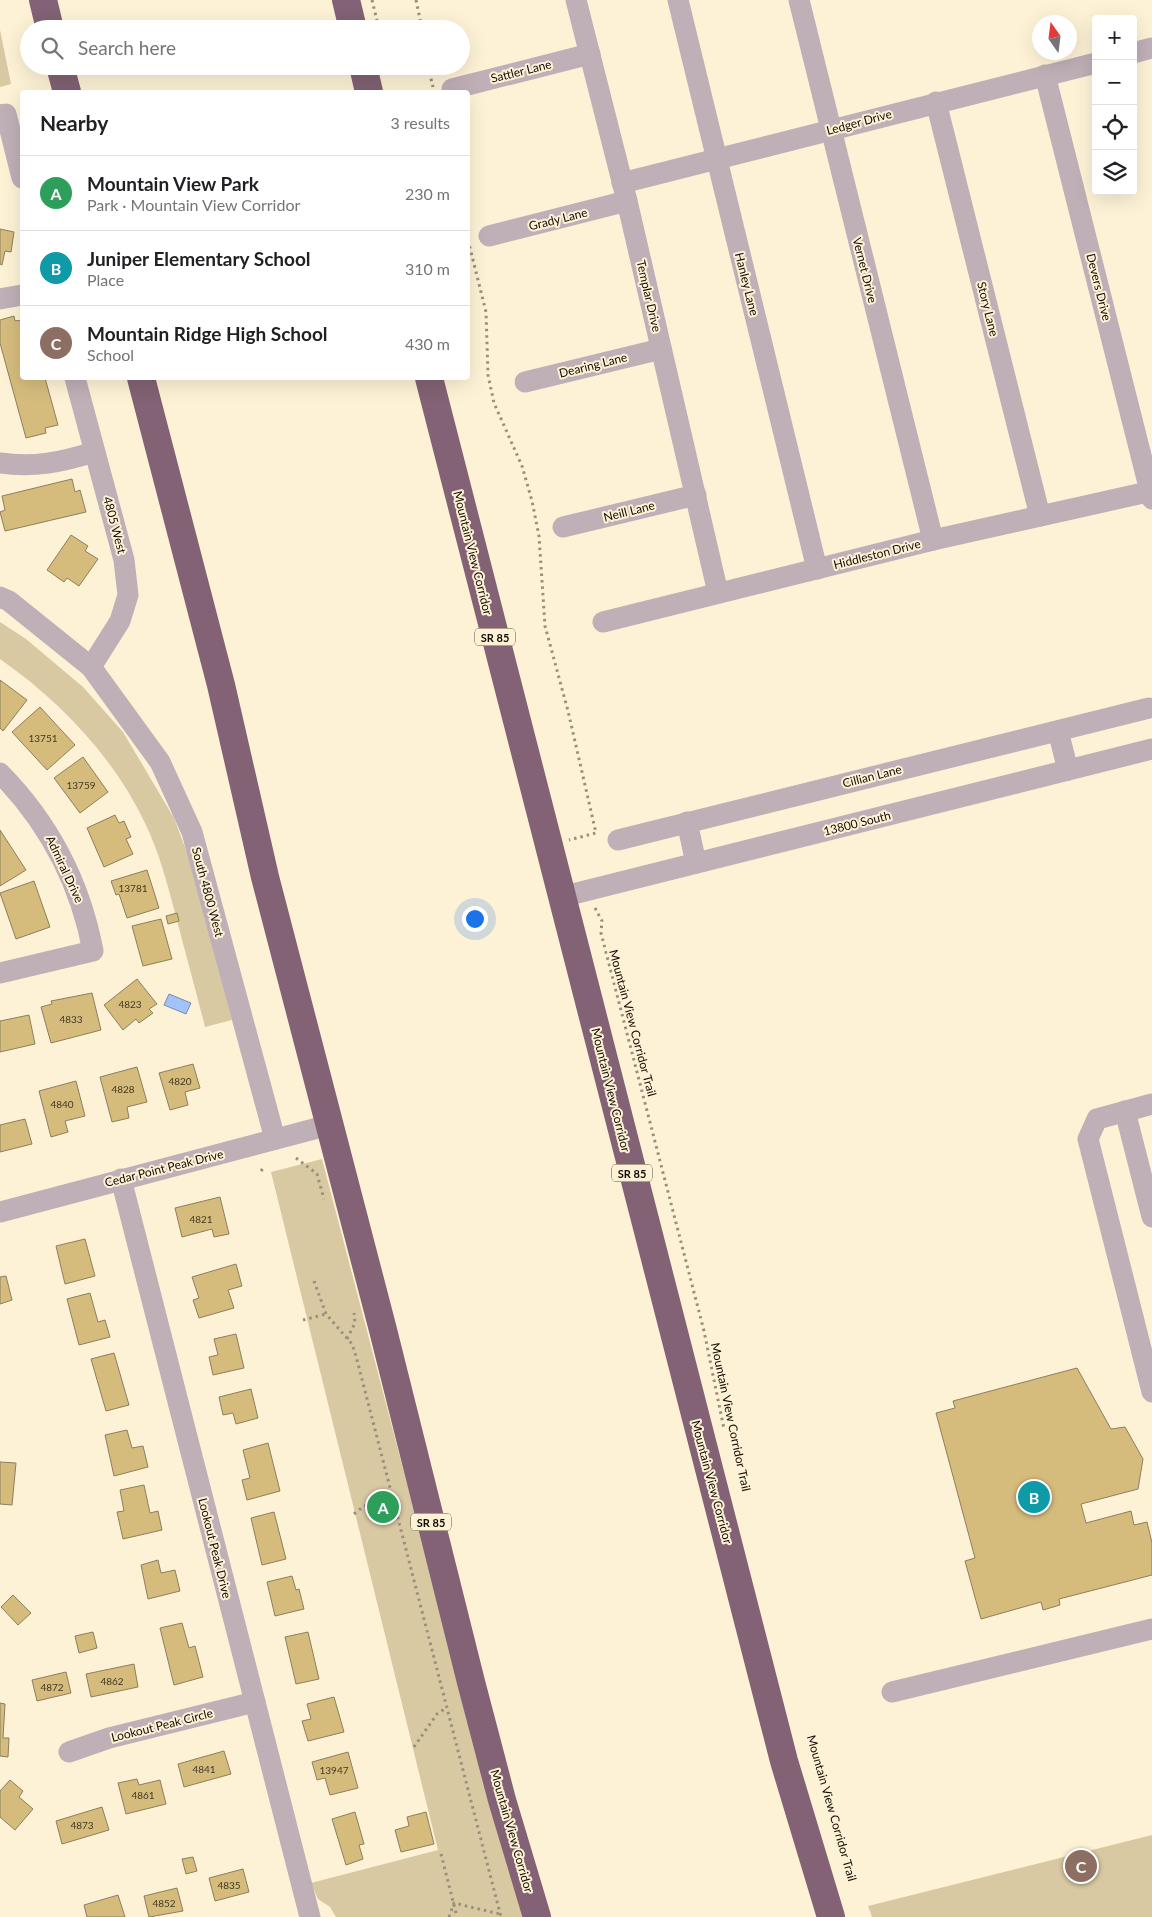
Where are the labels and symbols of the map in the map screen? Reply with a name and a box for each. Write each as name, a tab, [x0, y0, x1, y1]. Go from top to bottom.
north arrow	[1032, 15, 1077, 60]
street label: Sattler Lane	[489, 56, 553, 86]
street label: Ledger Drive	[825, 106, 893, 138]
street label: Grady Lane	[527, 204, 589, 234]
street label: Vernet Drive	[850, 236, 880, 304]
street label: Hanley Lane	[732, 251, 762, 317]
street label: Devers Drive	[1083, 252, 1115, 322]
street label: Templar Drive	[633, 259, 665, 333]
street label: Story Lane	[974, 280, 1002, 338]
street label: Dearing Lane	[557, 349, 629, 381]
street label: Mountain View Corridor	[450, 489, 496, 617]
street label: 4805 West	[100, 495, 130, 556]
street label: Neill Lane	[602, 497, 656, 525]
street label: Hiddleston Drive	[832, 536, 922, 572]
road number: SR 85	[475, 628, 515, 646]
house number: 13751	[28, 732, 58, 744]
street label: Cillian Lane	[841, 761, 903, 791]
house number: 13759	[66, 779, 96, 791]
street label: 13800 South	[822, 807, 892, 839]
street label: Admiral Drive	[43, 833, 87, 905]
street label: South 4800 West	[189, 845, 227, 939]
house number: 13781	[118, 882, 148, 894]
your location	[462, 906, 488, 932]
street label: Mountain View Corridor Trail	[606, 947, 660, 1099]
house number: 4823	[118, 998, 142, 1010]
house number: 4833	[59, 1013, 83, 1025]
street label: Mountain View Corridor	[589, 1026, 633, 1154]
house number: 4820	[168, 1075, 192, 1087]
house number: 4828	[111, 1083, 135, 1095]
house number: 4840	[50, 1098, 74, 1110]
street label: Cedar Point Peak Drive	[103, 1146, 225, 1190]
road number: SR 85	[612, 1164, 652, 1182]
house number: 4821	[189, 1213, 213, 1225]
street label: Mountain View Corridor Trail	[708, 1341, 754, 1493]
street label: Mountain View Corridor	[688, 1418, 736, 1546]
pin: B	[1018, 1478, 1050, 1516]
pin: A	[367, 1488, 399, 1526]
street label: Lookout Peak Drive	[195, 1496, 235, 1600]
road number: SR 85	[411, 1514, 451, 1530]
house number: 4862	[100, 1675, 124, 1687]
house number: 4872	[40, 1681, 64, 1693]
street label: Lookout Peak Circle	[110, 1705, 214, 1745]
street label: Mountain View Corridor Trail	[804, 1733, 860, 1883]
house number: 4841	[192, 1763, 216, 1775]
house number: 13947	[319, 1764, 349, 1776]
street label: Mountain View Corridor	[487, 1768, 537, 1895]
house number: 4861	[131, 1789, 155, 1801]
house number: 4873	[70, 1819, 94, 1831]
pin: C	[1065, 1847, 1097, 1885]
house number: 4835	[217, 1879, 241, 1891]
house number: 4852	[152, 1897, 176, 1909]

